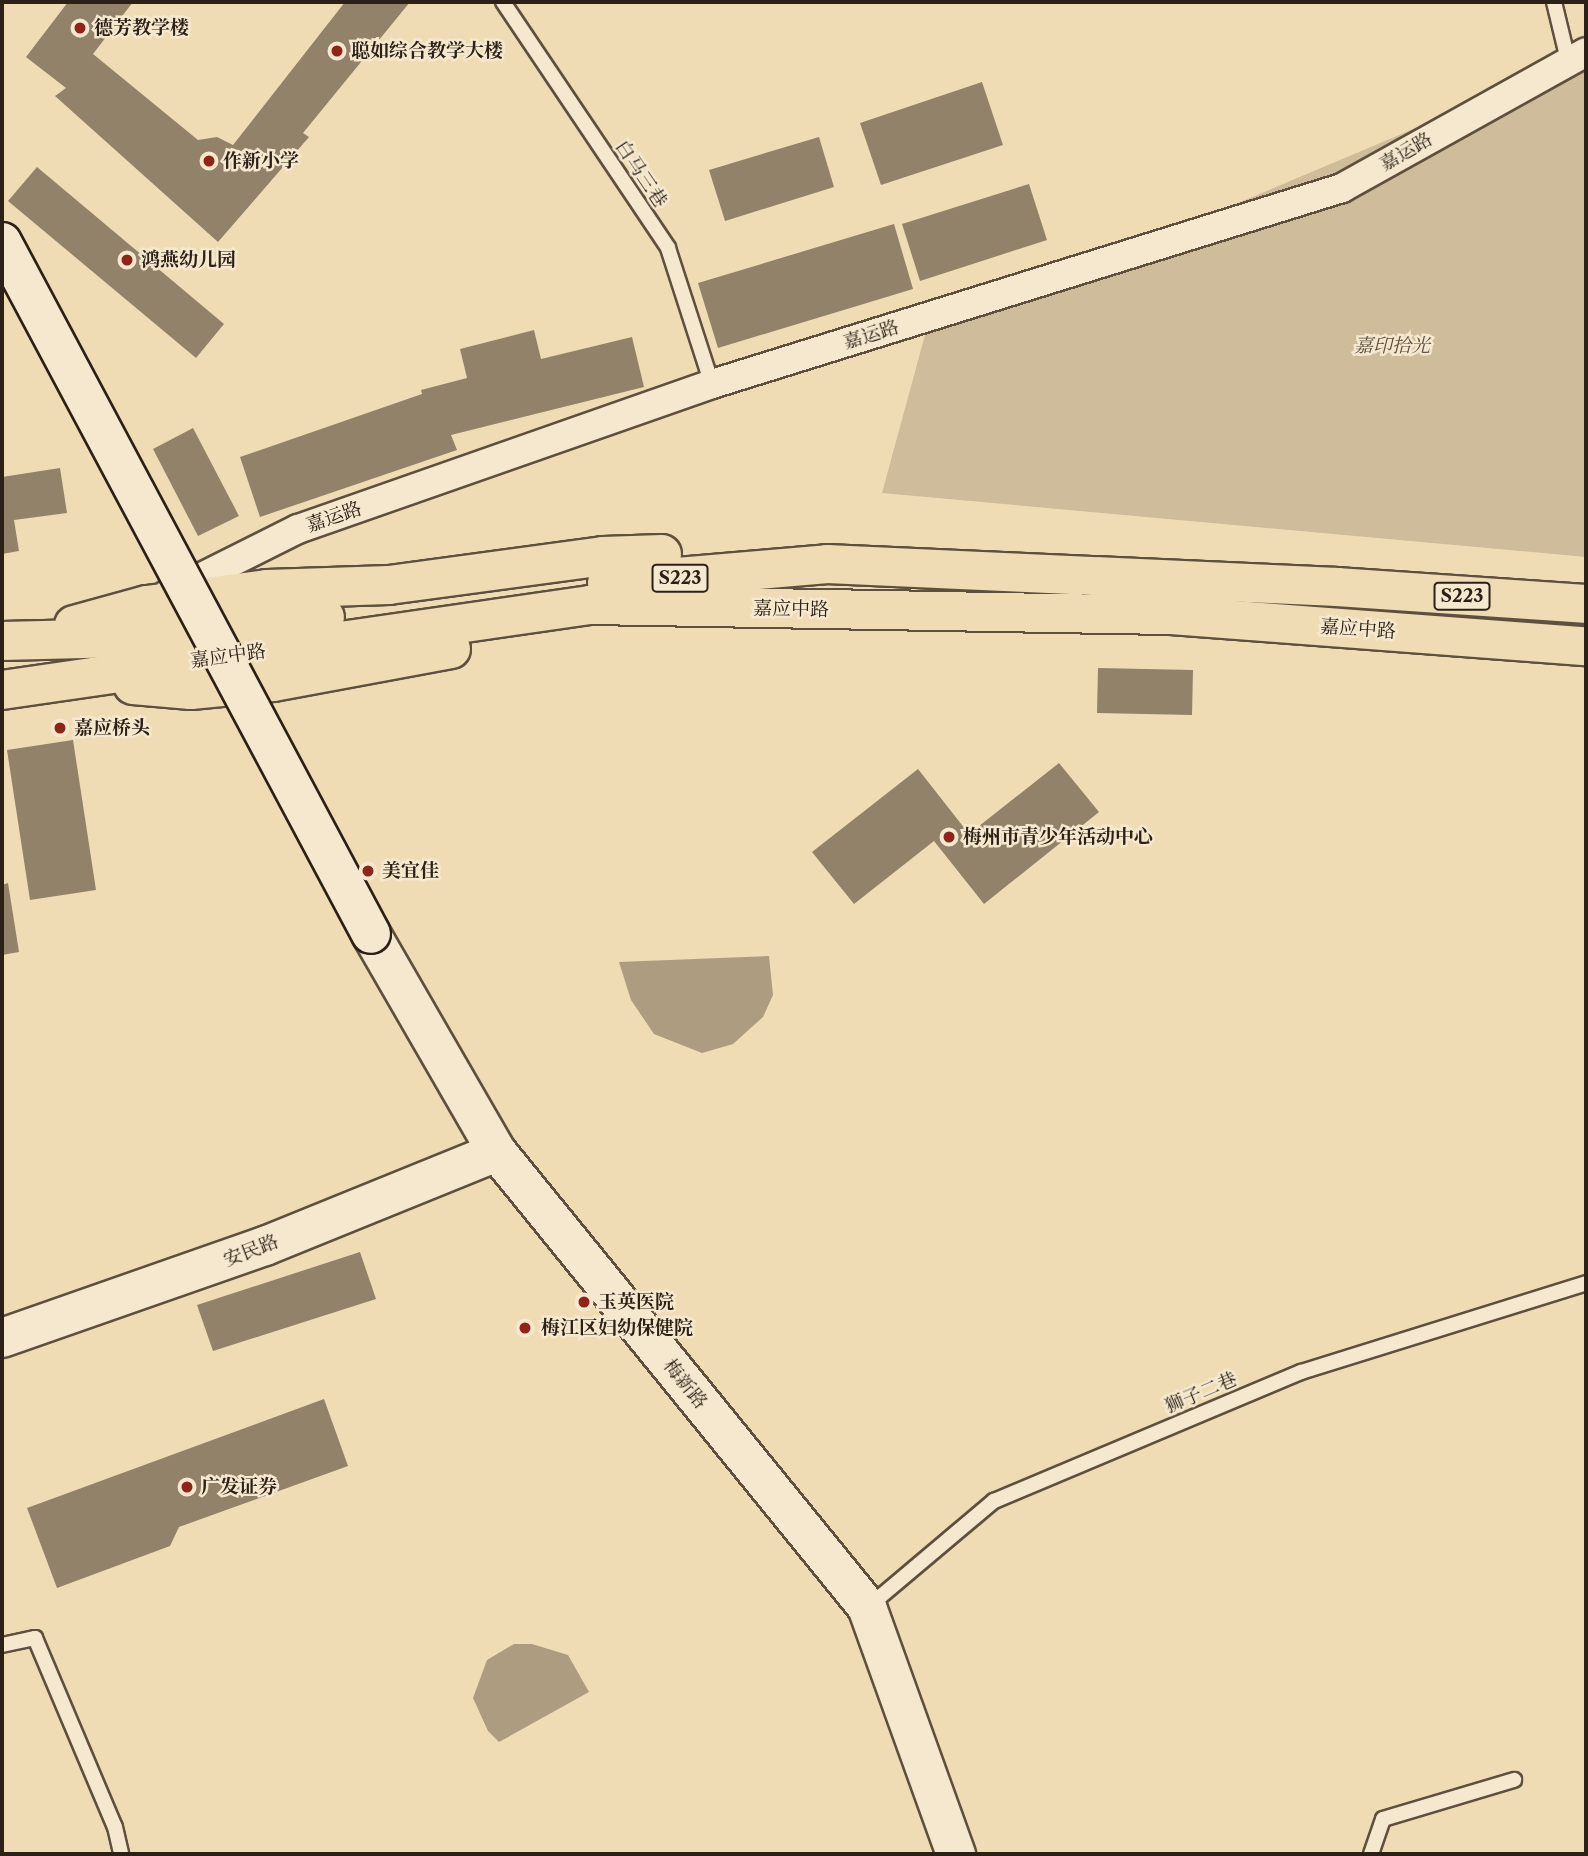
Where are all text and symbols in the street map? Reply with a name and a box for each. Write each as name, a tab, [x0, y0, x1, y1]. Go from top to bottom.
place label: 德芳教学楼	[94, 17, 189, 39]
marker: 德芳教学楼	[72, 20, 88, 36]
place label: 聪如综合教学大楼	[351, 40, 503, 62]
marker: 聪如综合教学大楼	[329, 43, 345, 59]
street label: 嘉运路	[1376, 128, 1436, 176]
street label: 白马三巷	[610, 136, 672, 212]
place label: 作新小学	[223, 150, 299, 172]
marker: 作新小学	[201, 153, 217, 169]
place label: 鸿燕幼儿园	[141, 249, 236, 271]
marker: 鸿燕幼儿园	[119, 252, 135, 268]
street label: 嘉运路	[840, 316, 902, 354]
park label: 嘉印拾光	[1354, 335, 1430, 357]
street label: 嘉运路	[303, 497, 365, 537]
road number: S223	[650, 564, 710, 592]
road number: S223	[1432, 582, 1492, 610]
street label: 嘉应中路	[753, 597, 829, 621]
street label: 嘉应中路	[1319, 615, 1397, 643]
street label: 嘉应中路	[189, 639, 267, 673]
place label: 嘉应桥头	[74, 717, 150, 739]
marker: 嘉应桥头	[52, 720, 68, 736]
place label: 梅州市青少年活动中心	[963, 826, 1153, 848]
marker: 梅州市青少年活动中心	[941, 829, 957, 845]
place label: 美宜佳	[382, 860, 439, 882]
marker: 美宜佳	[360, 863, 376, 879]
street label: 安民路	[220, 1230, 282, 1272]
place label: 玉英医院	[598, 1291, 674, 1313]
marker: 玉英医院	[576, 1294, 592, 1310]
place label: 梅江区妇幼保健院	[541, 1317, 693, 1339]
marker: 梅江区妇幼保健院	[515, 1318, 535, 1338]
street label: 梅新路	[658, 1355, 712, 1413]
street label: 狮子二巷	[1162, 1368, 1240, 1418]
place label: 广发证券	[201, 1476, 277, 1498]
marker: 广发证券	[179, 1479, 195, 1495]

